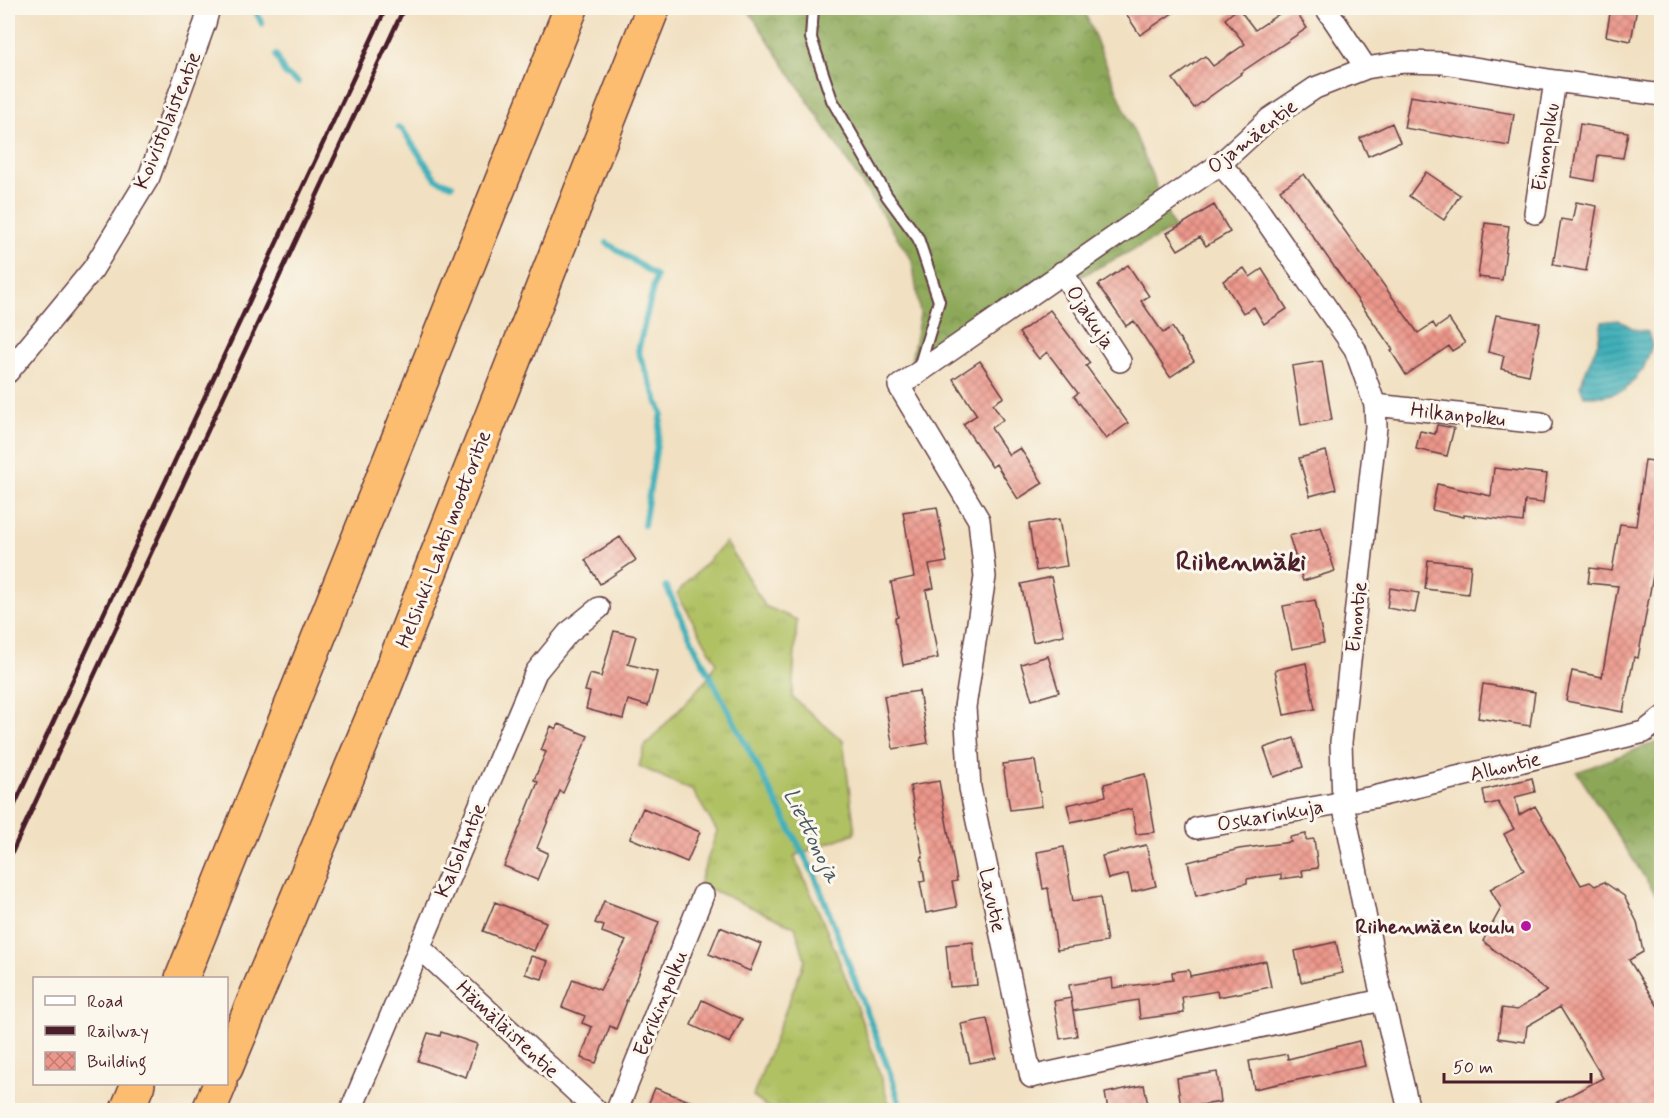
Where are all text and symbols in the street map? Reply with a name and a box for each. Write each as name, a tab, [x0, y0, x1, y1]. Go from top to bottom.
street label: Koivistolaistentie	[128, 47, 208, 193]
street label: Ojamäentie	[1202, 93, 1303, 181]
street label: Einonpolku	[1525, 101, 1567, 193]
street label: Ojakuja	[1059, 280, 1121, 355]
street label: Hilkanpolku	[1409, 396, 1507, 434]
street label: Helsinki-Lahti moottoritie	[389, 427, 498, 652]
district label: Riihenmäki	[1176, 545, 1306, 580]
street label: Einontie	[1339, 580, 1375, 654]
street label: Alhontie	[1467, 745, 1543, 789]
water label: Liettonoja	[776, 784, 846, 888]
street label: Oskarinkuja	[1215, 793, 1326, 839]
street label: Kalsolantie	[428, 799, 493, 902]
street label: Lavutie	[972, 865, 1012, 935]
place label: Riihenmäen koulu	[1355, 913, 1515, 941]
marker: Riihenmäen koulu	[1519, 919, 1533, 933]
street label: Eerikinpolku	[627, 946, 695, 1061]
street label: Hämäläistentie	[449, 974, 565, 1085]
legend	[33, 977, 228, 1085]
text: Road	[87, 990, 123, 1014]
text: Railway	[87, 1020, 149, 1044]
scale bar	[1444, 1046, 1591, 1084]
text: Building	[87, 1050, 147, 1076]
text: 50 m	[1453, 1056, 1493, 1080]

